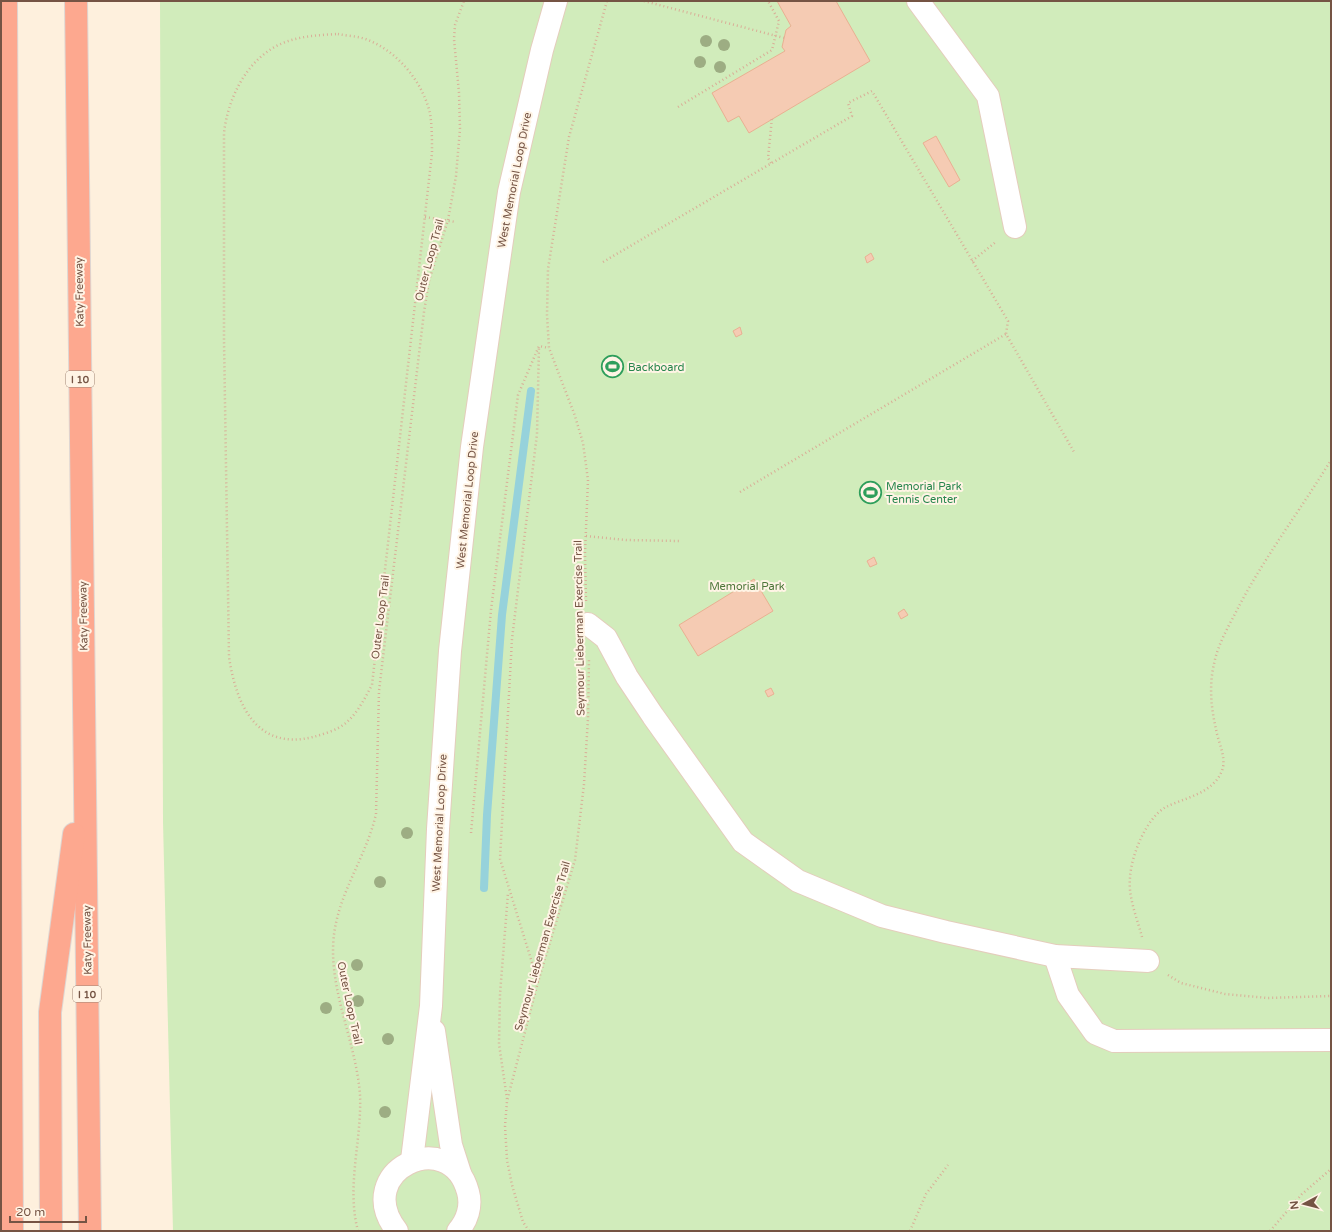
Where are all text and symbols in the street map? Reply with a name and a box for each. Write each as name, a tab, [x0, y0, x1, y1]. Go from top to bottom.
street label: West Memorial Loop Drive	[495, 111, 534, 249]
street label: Outer Loop Trail	[412, 218, 447, 303]
street label: Katy Freeway	[72, 257, 87, 327]
sports icon: Backboard	[600, 354, 626, 380]
place label: Backboard	[628, 361, 685, 374]
road number: I 10	[66, 371, 94, 387]
street label: West Memorial Loop Drive	[454, 431, 481, 569]
sports icon: Memorial Park Tennis Center	[858, 479, 884, 505]
place label: Memorial Park Tennis Center	[886, 480, 962, 506]
street label: Seymour Lieberman Exercise Trail	[571, 540, 588, 716]
street label: Outer Loop Trail	[369, 574, 392, 660]
park label: Memorial Park	[709, 580, 785, 593]
street label: Katy Freeway	[76, 581, 91, 651]
street label: West Memorial Loop Drive	[429, 754, 450, 892]
street label: Seymour Lieberman Exercise Trail	[512, 860, 573, 1032]
street label: Katy Freeway	[80, 905, 95, 975]
street label: Outer Loop Trail	[334, 960, 365, 1046]
road number: I 10	[73, 986, 101, 1002]
north arrow	[1284, 1184, 1324, 1224]
scale bar	[10, 1198, 86, 1224]
text: N	[1288, 1200, 1302, 1210]
text: 20 m	[16, 1205, 45, 1219]

